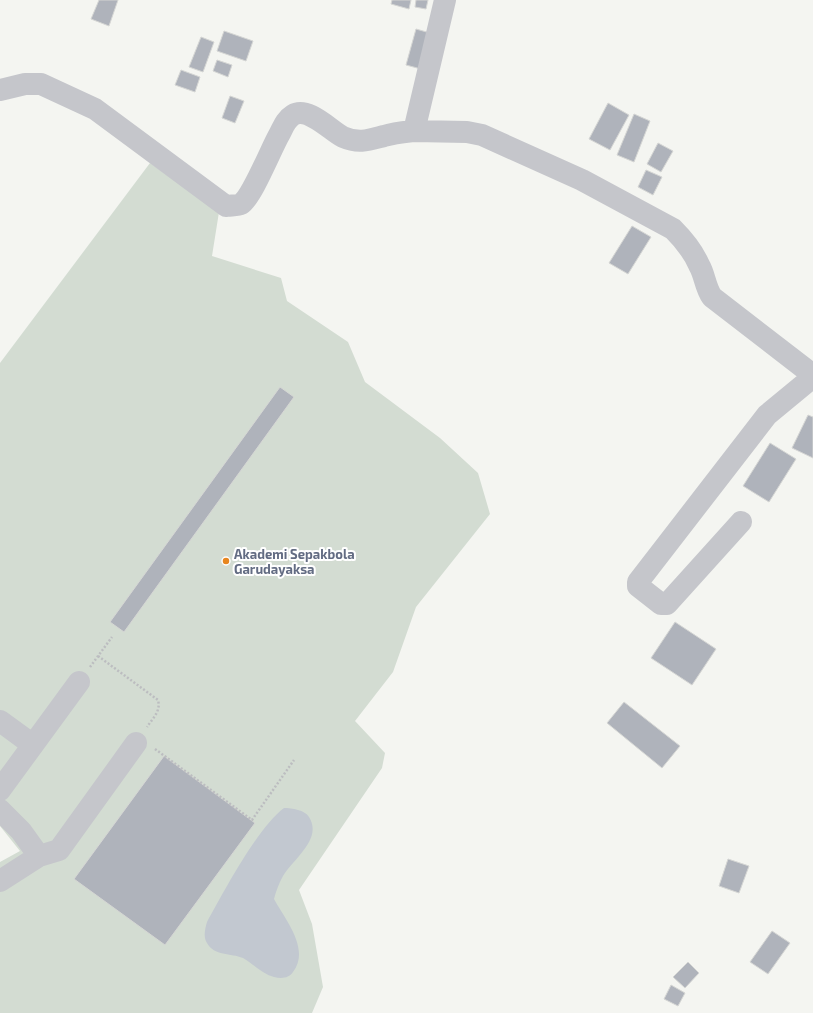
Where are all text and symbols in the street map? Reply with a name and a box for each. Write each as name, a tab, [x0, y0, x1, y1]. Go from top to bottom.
place label: Akademi Sepakbola Garudayaksa	[234, 546, 355, 577]
marker: Akademi Sepakbola Garudayaksa	[221, 556, 231, 566]

